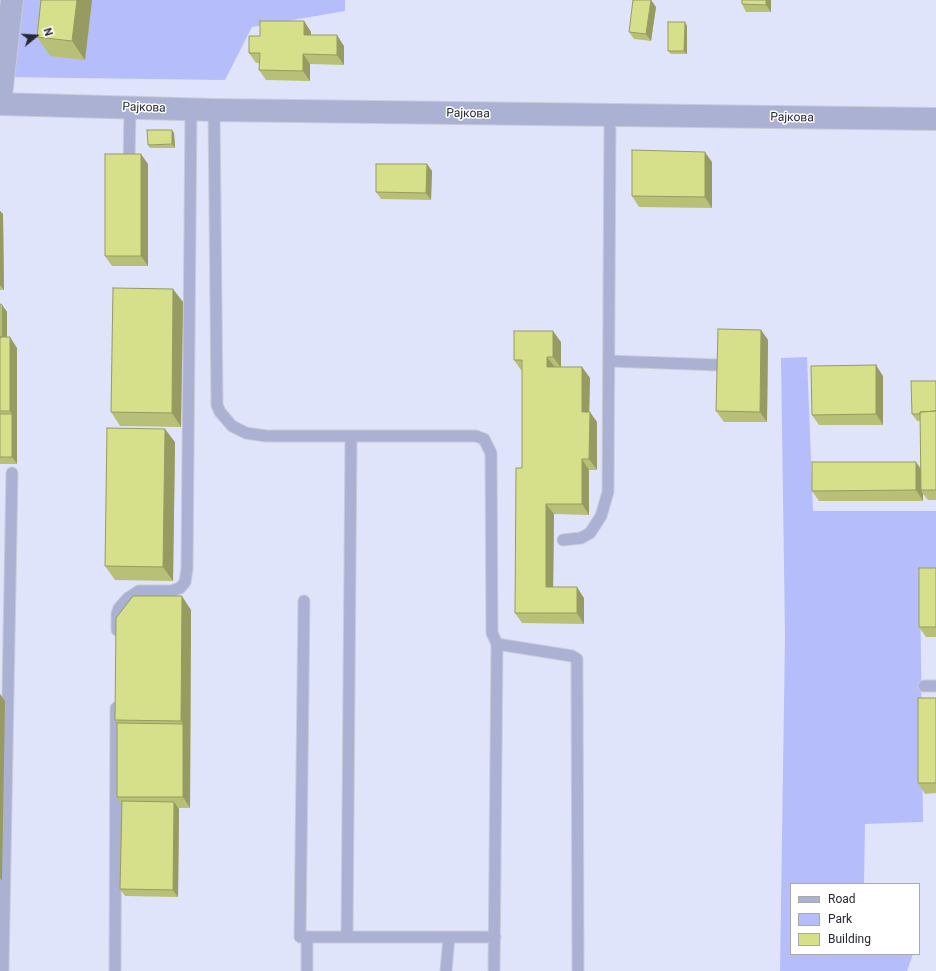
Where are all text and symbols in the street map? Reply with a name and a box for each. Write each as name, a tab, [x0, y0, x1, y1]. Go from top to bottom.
north arrow	[16, 16, 56, 56]
text: N	[41, 26, 55, 38]
street label: Рајкова	[122, 100, 166, 116]
street label: Рајкова	[446, 106, 490, 122]
street label: Рајкова	[770, 110, 814, 126]
legend	[790, 883, 920, 955]
text: Road	[828, 892, 856, 906]
text: Park	[828, 912, 852, 926]
text: Building	[828, 932, 871, 946]

